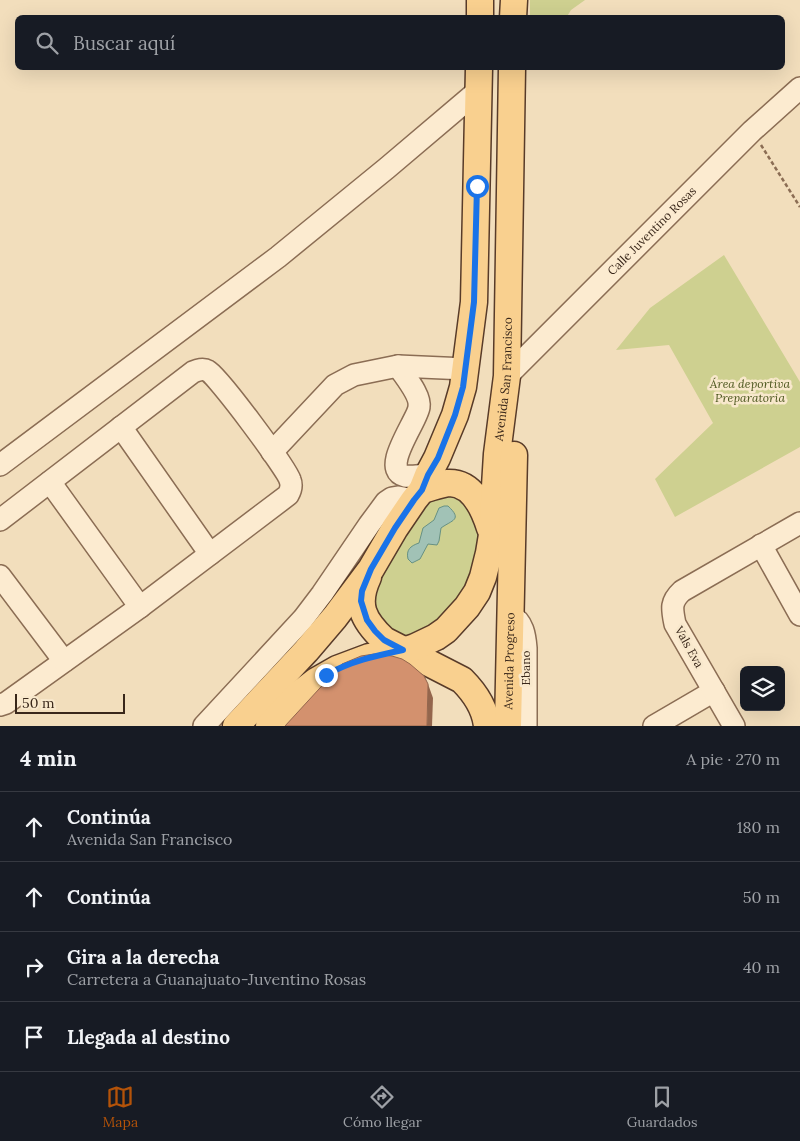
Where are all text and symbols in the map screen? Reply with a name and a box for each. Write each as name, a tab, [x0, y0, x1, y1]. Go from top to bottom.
search box	[15, 15, 785, 70]
icon: search	[33, 29, 61, 57]
text: Buscar aquí	[73, 31, 175, 55]
route start	[466, 175, 489, 198]
street label: Calle Juventino Rosas	[604, 183, 699, 278]
street label: Avenida San Francisco	[491, 317, 515, 443]
park label: Área deportiva Preparatoria	[709, 376, 791, 405]
street label: Avenida Progreso	[500, 612, 518, 711]
street label: Vals Eva	[671, 622, 707, 670]
street label: Ebano	[518, 651, 533, 685]
route end	[315, 664, 338, 687]
map controls	[740, 666, 785, 711]
button: layers	[740, 666, 785, 711]
scale bar	[15, 691, 125, 714]
text: 50 m	[22, 694, 55, 712]
text: 4 min	[20, 745, 77, 772]
text: A pie · 270 m	[686, 749, 780, 769]
text: Continúa	[67, 805, 151, 829]
icon: ahead	[20, 813, 48, 841]
text: 180 m	[737, 817, 780, 837]
text: Avenida San Francisco	[67, 829, 232, 849]
icon: ahead	[20, 883, 48, 911]
text: Continúa	[67, 885, 151, 909]
text: 50 m	[743, 887, 780, 907]
text: Gira a la derecha	[67, 945, 220, 969]
icon: right	[20, 953, 48, 981]
text: 40 m	[743, 957, 780, 977]
text: Carretera a Guanajuato-Juventino Rosas	[67, 969, 366, 989]
icon: arrive	[20, 1023, 48, 1051]
text: Llegada al destino	[67, 1025, 230, 1049]
tab: Mapa	[102, 1083, 138, 1131]
tab: Cómo llegar	[343, 1083, 422, 1131]
tab: Guardados	[627, 1083, 698, 1131]

